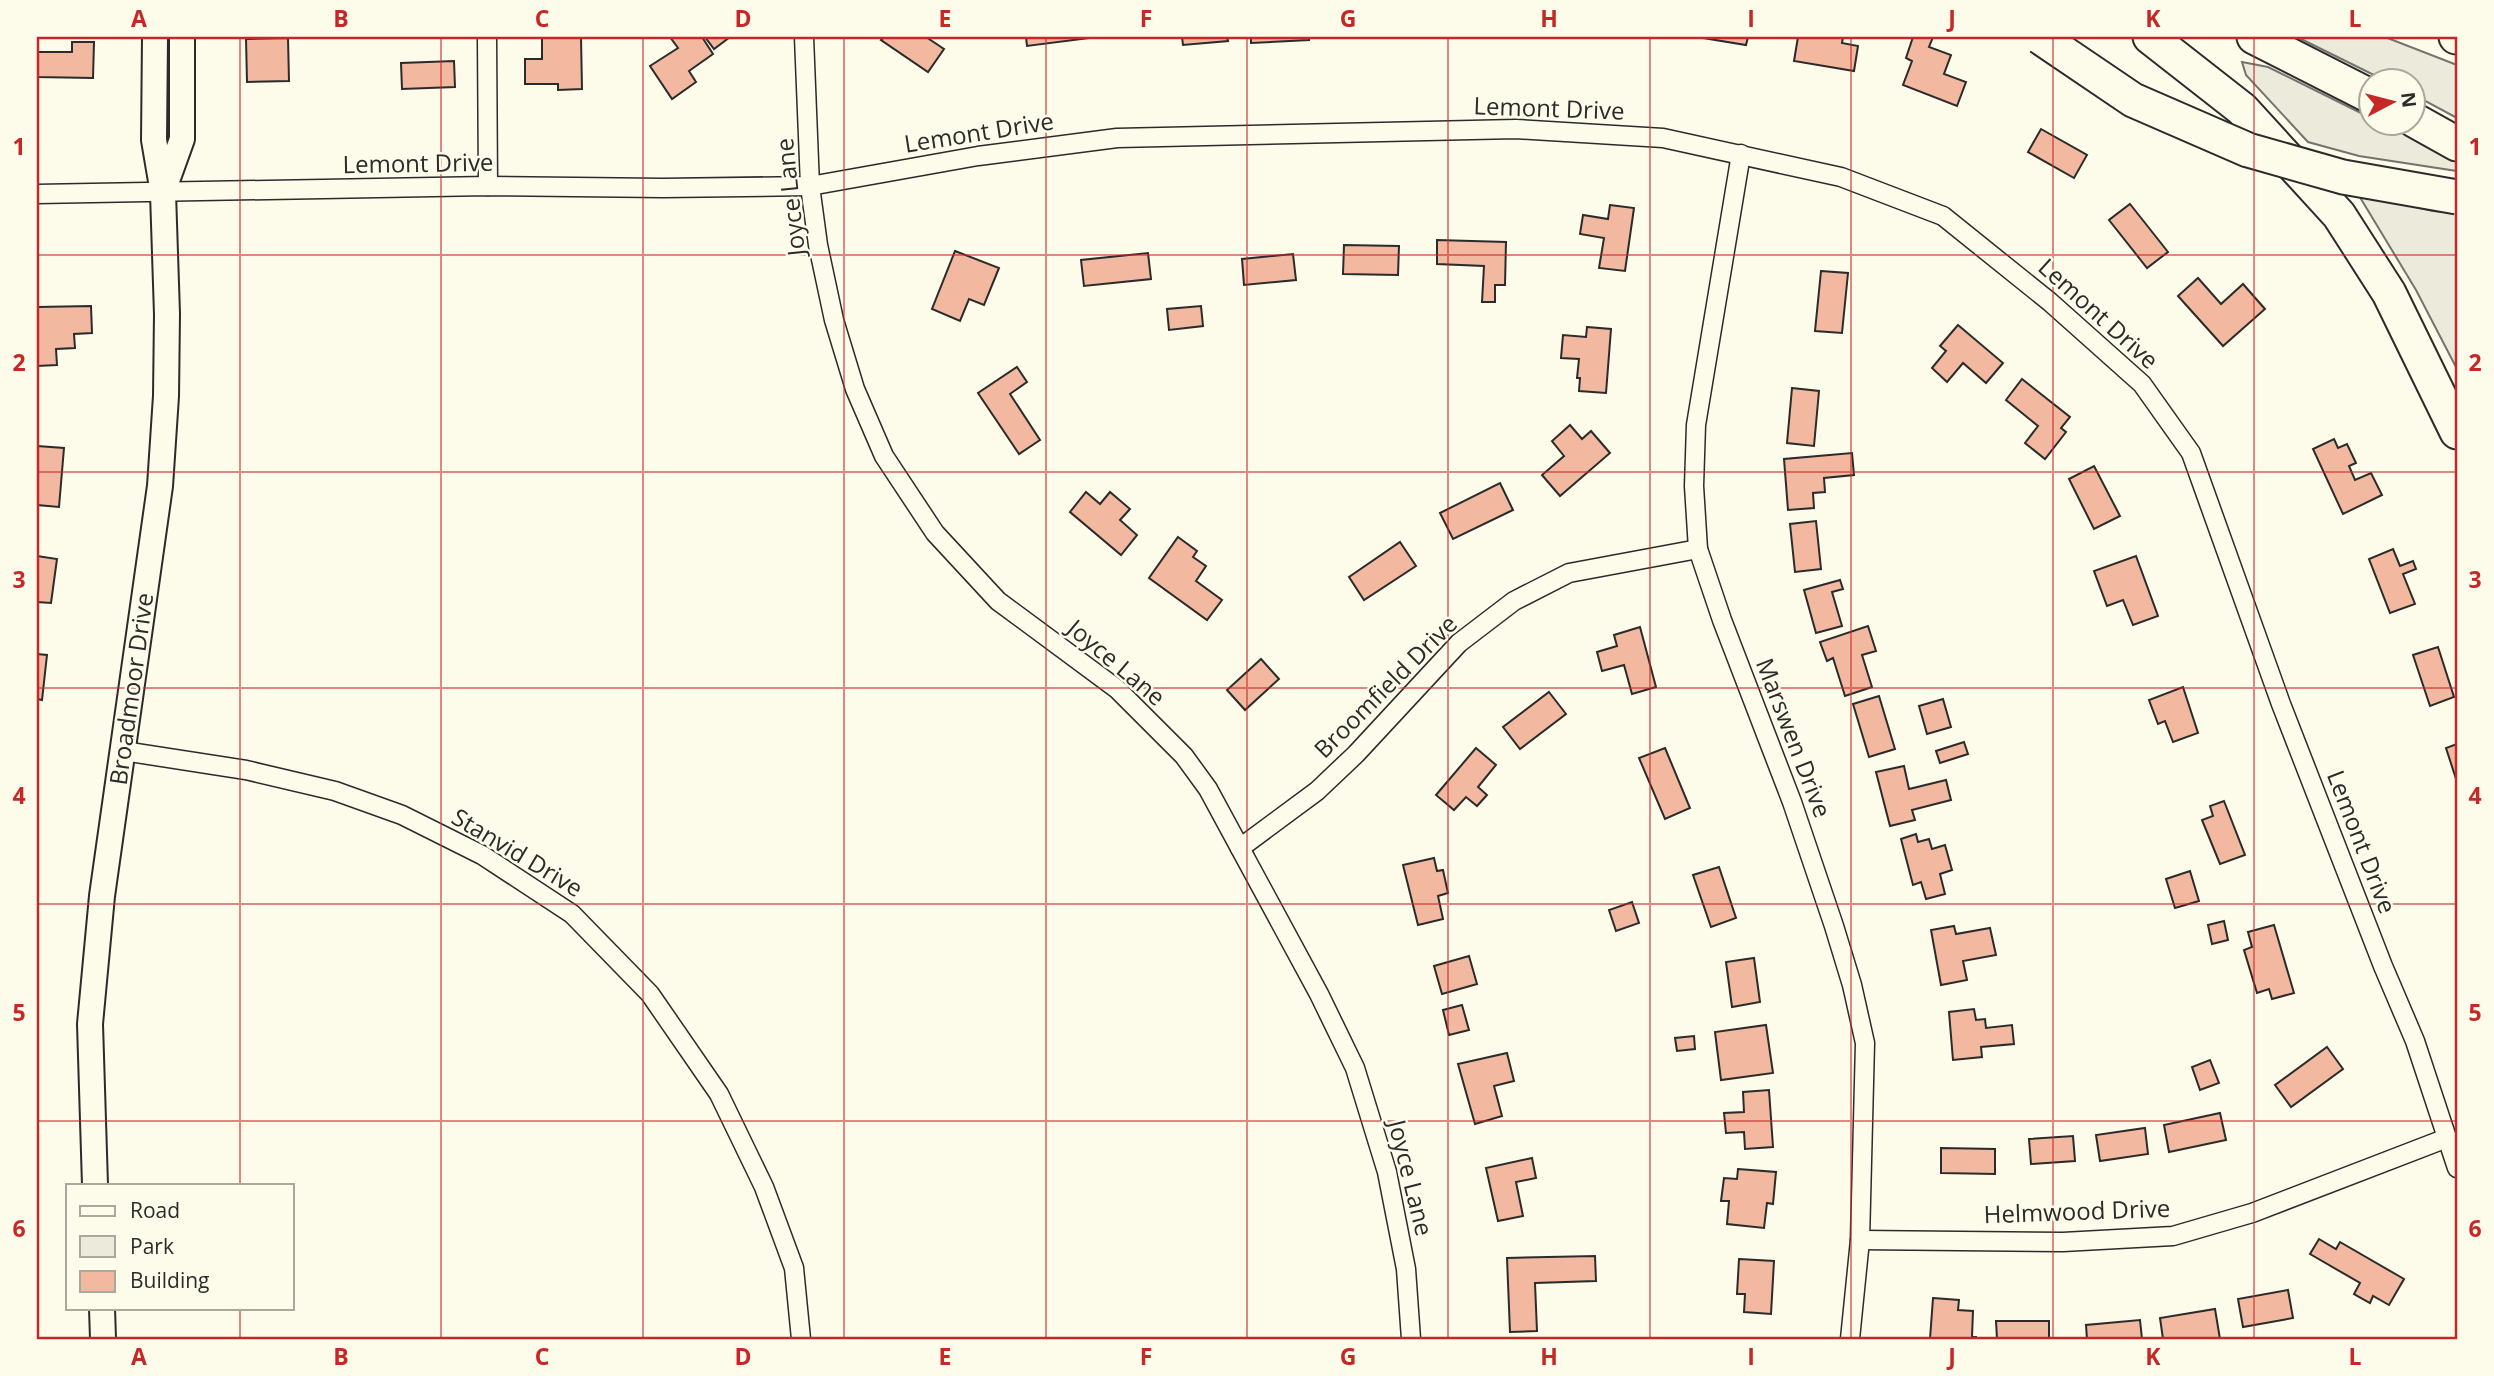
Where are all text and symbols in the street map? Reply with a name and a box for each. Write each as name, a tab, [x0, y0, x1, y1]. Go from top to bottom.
text: A	[131, 2, 147, 34]
text: B	[333, 2, 349, 34]
text: C	[535, 2, 549, 34]
text: D	[734, 2, 752, 34]
text: E	[939, 2, 951, 34]
text: F	[1140, 2, 1152, 34]
text: G	[1340, 2, 1356, 34]
text: H	[1540, 2, 1558, 34]
text: I	[1747, 2, 1755, 34]
text: J	[1946, 2, 1956, 34]
text: K	[2145, 2, 2161, 34]
text: L	[2349, 2, 2362, 34]
north arrow	[2358, 66, 2428, 136]
street label: Lemont Drive	[1473, 88, 1625, 127]
text: N	[2395, 91, 2423, 109]
street label: Lemont Drive	[902, 103, 1056, 160]
text: 1	[12, 130, 26, 162]
text: 1	[2468, 130, 2482, 162]
street label: Joyce Lane	[767, 137, 812, 260]
street label: Lemont Drive	[342, 145, 494, 180]
street label: Lemont Drive	[2032, 250, 2166, 376]
text: 2	[12, 346, 26, 378]
text: 2	[2468, 346, 2482, 378]
text: 3	[12, 563, 26, 595]
text: 3	[2468, 563, 2482, 595]
street label: Broadmoor Drive	[101, 591, 160, 787]
street label: Broomfield Drive	[1306, 607, 1464, 765]
street label: Joyce Lane	[1060, 610, 1173, 712]
street label: Marswen Drive	[1749, 653, 1840, 822]
street label: Lemont Drive	[2320, 765, 2405, 918]
text: 4	[12, 779, 26, 811]
text: 4	[2468, 779, 2482, 811]
street label: Stanvid Drive	[446, 800, 589, 904]
text: 5	[12, 996, 26, 1028]
text: 5	[2468, 996, 2482, 1028]
street label: Joyce Lane	[1381, 1114, 1442, 1239]
legend	[66, 1184, 294, 1310]
street label: Helmwood Drive	[1983, 1191, 2171, 1230]
text: Road	[130, 1196, 180, 1224]
text: 6	[12, 1212, 26, 1244]
text: 6	[2468, 1212, 2482, 1244]
text: Park	[130, 1232, 174, 1260]
text: Building	[130, 1266, 209, 1294]
text: A	[131, 1340, 147, 1372]
text: B	[333, 1340, 349, 1372]
text: C	[535, 1340, 549, 1372]
text: D	[734, 1340, 752, 1372]
text: E	[939, 1340, 951, 1372]
text: F	[1140, 1340, 1152, 1372]
text: G	[1340, 1340, 1356, 1372]
text: H	[1540, 1340, 1558, 1372]
text: I	[1747, 1340, 1755, 1372]
text: J	[1946, 1340, 1956, 1372]
text: K	[2145, 1340, 2161, 1372]
text: L	[2349, 1340, 2362, 1372]

